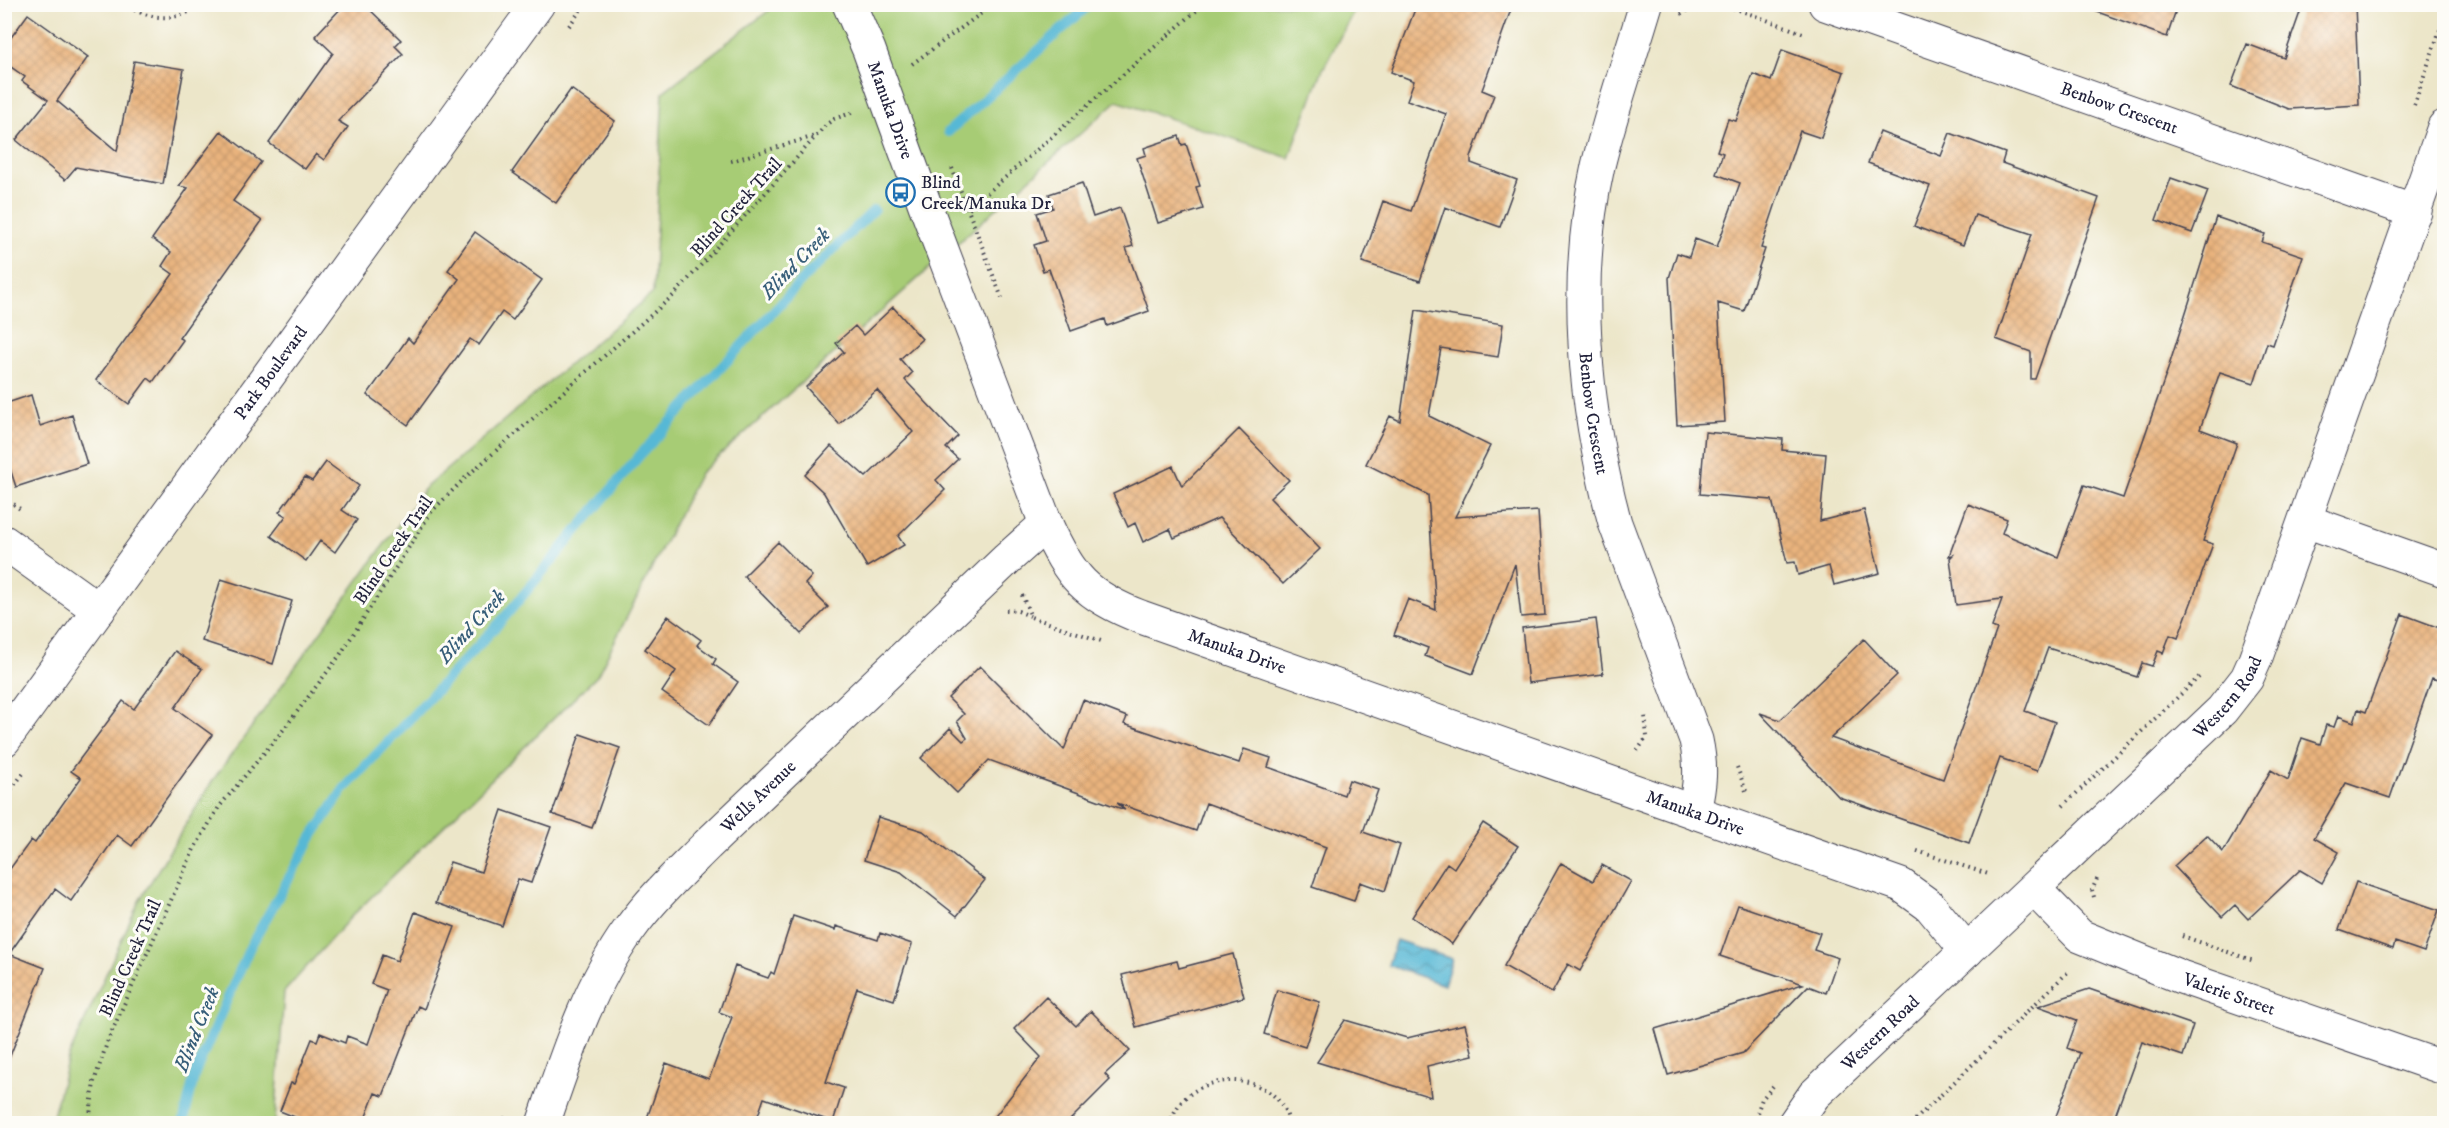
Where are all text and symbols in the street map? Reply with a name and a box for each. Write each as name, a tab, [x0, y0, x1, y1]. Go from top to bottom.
street label: Manuka Drive	[862, 58, 918, 162]
street label: Benbow Crescent	[2057, 78, 2181, 140]
street label: Blind Creek Trail	[686, 153, 787, 262]
place label: Blind Creek/Manuka Dr	[921, 172, 1051, 215]
bus stop icon: Blind Creek/Manuka Dr	[884, 176, 916, 208]
water label: Blind Creek	[755, 223, 837, 306]
street label: Park Boulevard	[230, 322, 313, 424]
street label: Benbow Crescent	[1574, 352, 1613, 477]
street label: Blind Creek Trail	[349, 492, 438, 609]
water label: Blind Creek	[432, 585, 512, 669]
street label: Manuka Drive	[1185, 624, 1289, 679]
street label: Western Road	[2188, 653, 2267, 744]
street label: Wells Avenue	[716, 756, 801, 839]
street label: Manuka Drive	[1643, 786, 1747, 841]
street label: Blind Creek Trail	[95, 896, 167, 1020]
street label: Valerie Street	[2179, 968, 2278, 1021]
water label: Blind Creek	[169, 983, 226, 1077]
street label: Western Road	[1836, 991, 1924, 1076]

